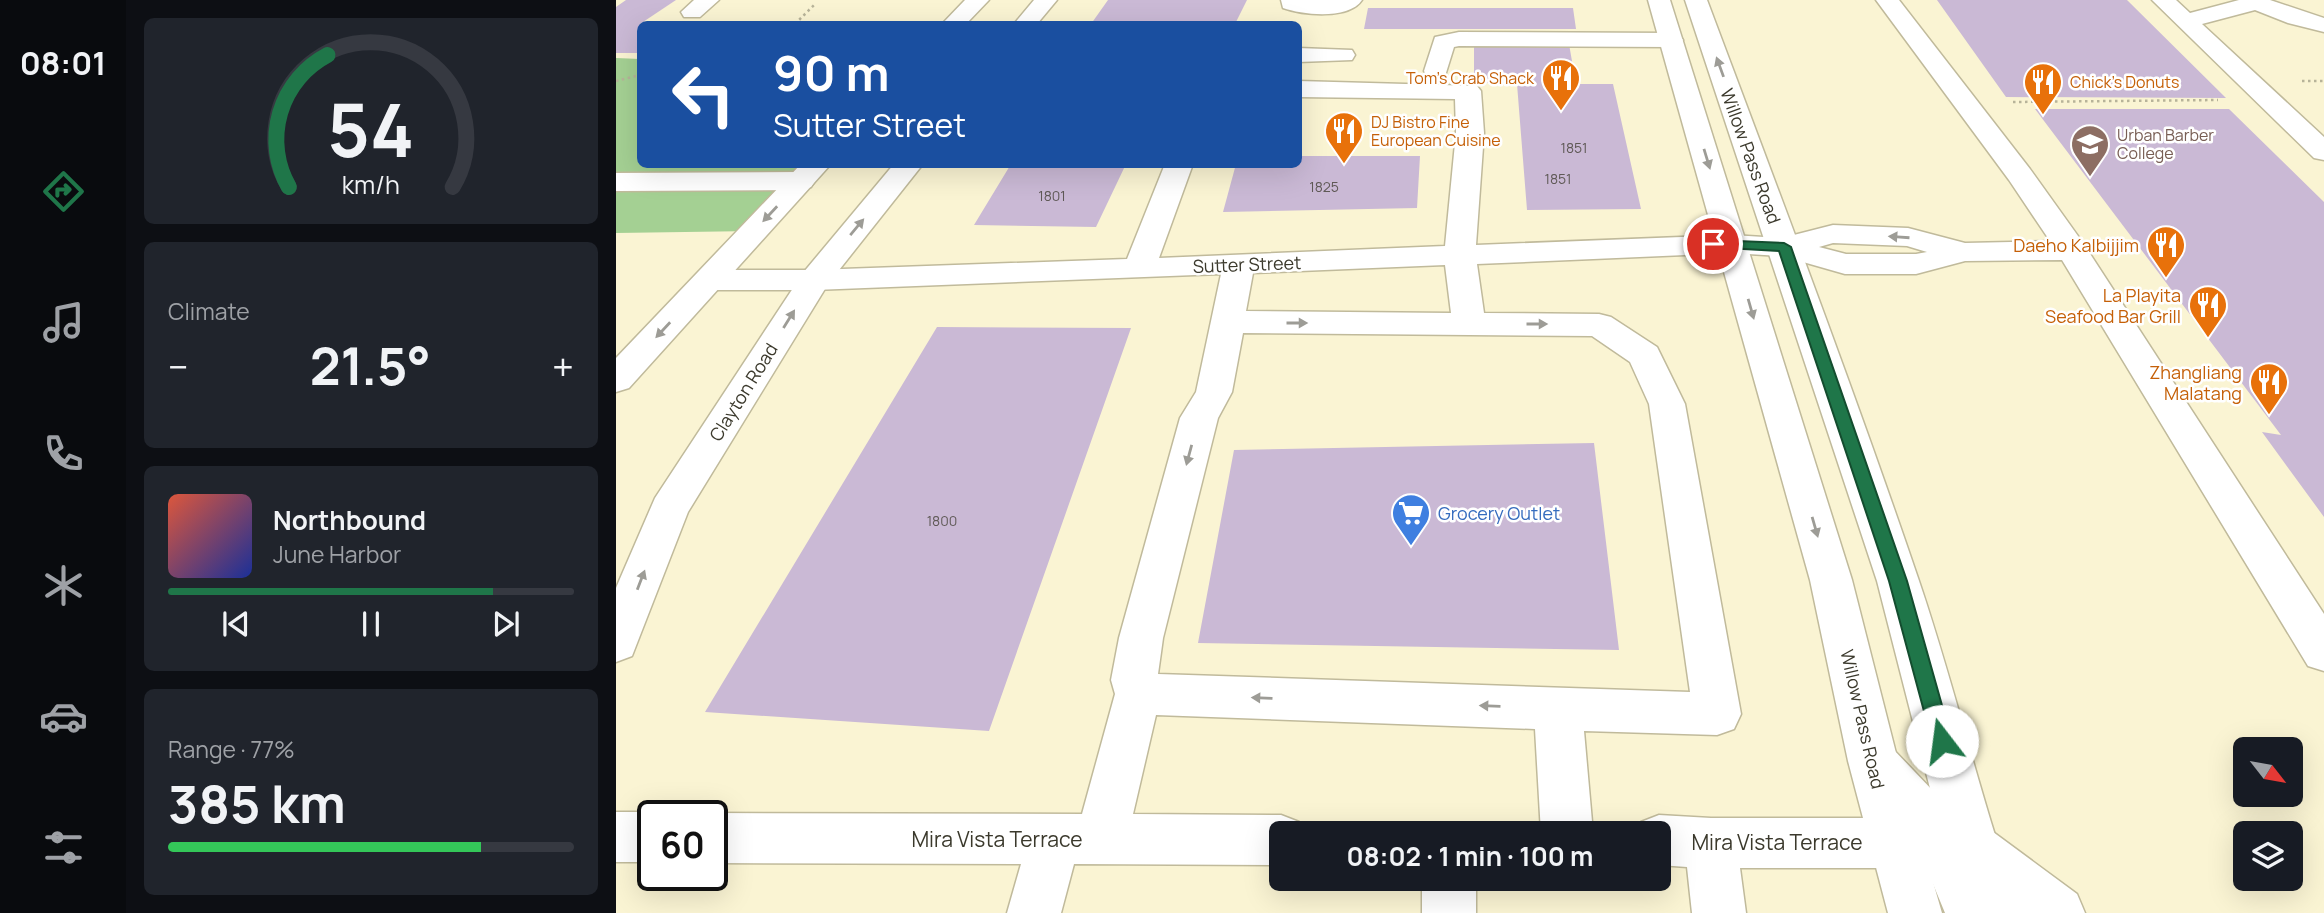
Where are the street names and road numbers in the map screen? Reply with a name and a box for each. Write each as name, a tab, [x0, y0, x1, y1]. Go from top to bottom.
street label: Willow Pass Road	[1715, 85, 1787, 227]
street label: Sutter Street	[1192, 250, 1302, 278]
street label: Clayton Road	[703, 338, 783, 446]
street label: Willow Pass Road	[1835, 647, 1891, 791]
street label: Mira Vista Terrace	[911, 825, 1083, 853]
street label: Mira Vista Terrace	[1691, 828, 1863, 856]

